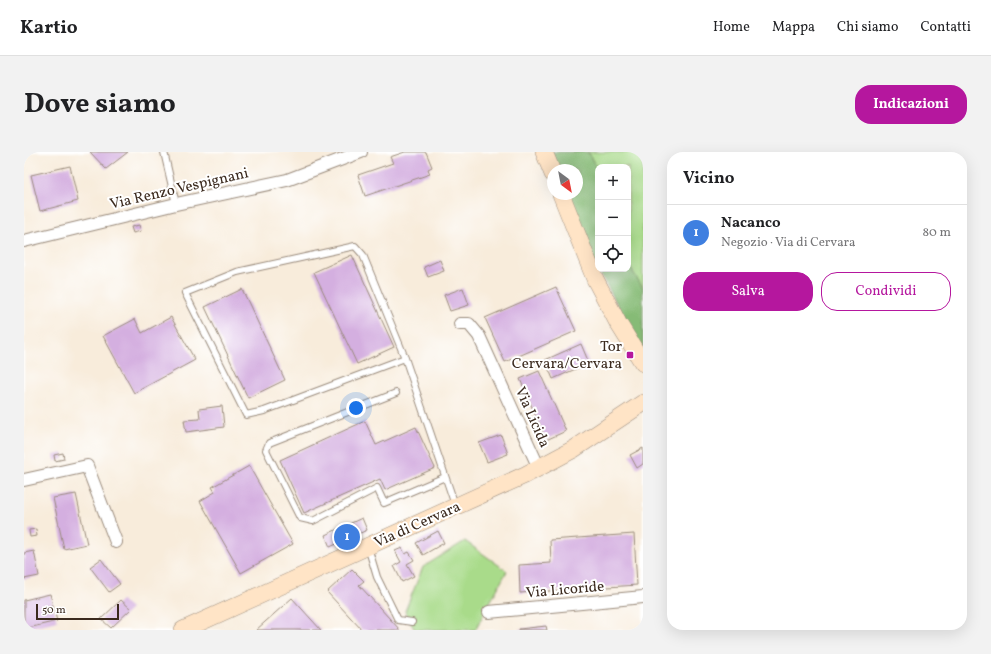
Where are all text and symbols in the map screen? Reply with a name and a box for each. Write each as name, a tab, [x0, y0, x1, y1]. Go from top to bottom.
text: Kartio	[20, 15, 78, 41]
text: Home	[713, 18, 750, 37]
text: Mappa	[772, 18, 815, 37]
text: Chi siamo	[837, 18, 898, 37]
text: Contatti	[920, 18, 971, 37]
text: Dove siamo	[24, 85, 176, 124]
button: Indicazioni	[855, 85, 967, 124]
street label: Via Renzo Vespignani	[108, 163, 251, 216]
north arrow	[547, 164, 583, 200]
map controls	[595, 164, 631, 272]
button: +	[595, 164, 631, 200]
text: Vicino	[683, 167, 734, 190]
button: −	[595, 200, 631, 236]
text: Nacanco	[721, 213, 780, 234]
text: 1	[693, 224, 699, 242]
text: 80 m	[922, 224, 951, 242]
text: Negozio · Via di Cervara	[721, 234, 856, 252]
button: locate	[595, 236, 631, 272]
button: Salva	[683, 272, 813, 311]
button: Condividi	[821, 272, 951, 311]
place label: Tor Cervara/Cervara	[512, 337, 622, 375]
marker: Tor Cervara/Cervara	[625, 350, 635, 360]
street label: Via Licida	[509, 384, 554, 451]
your location	[346, 398, 366, 418]
street label: Via di Cervara	[371, 497, 464, 554]
pin: 1	[334, 522, 360, 552]
street label: Via Licoride	[525, 577, 605, 604]
scale bar	[36, 602, 119, 621]
text: 50 m	[42, 603, 66, 618]

